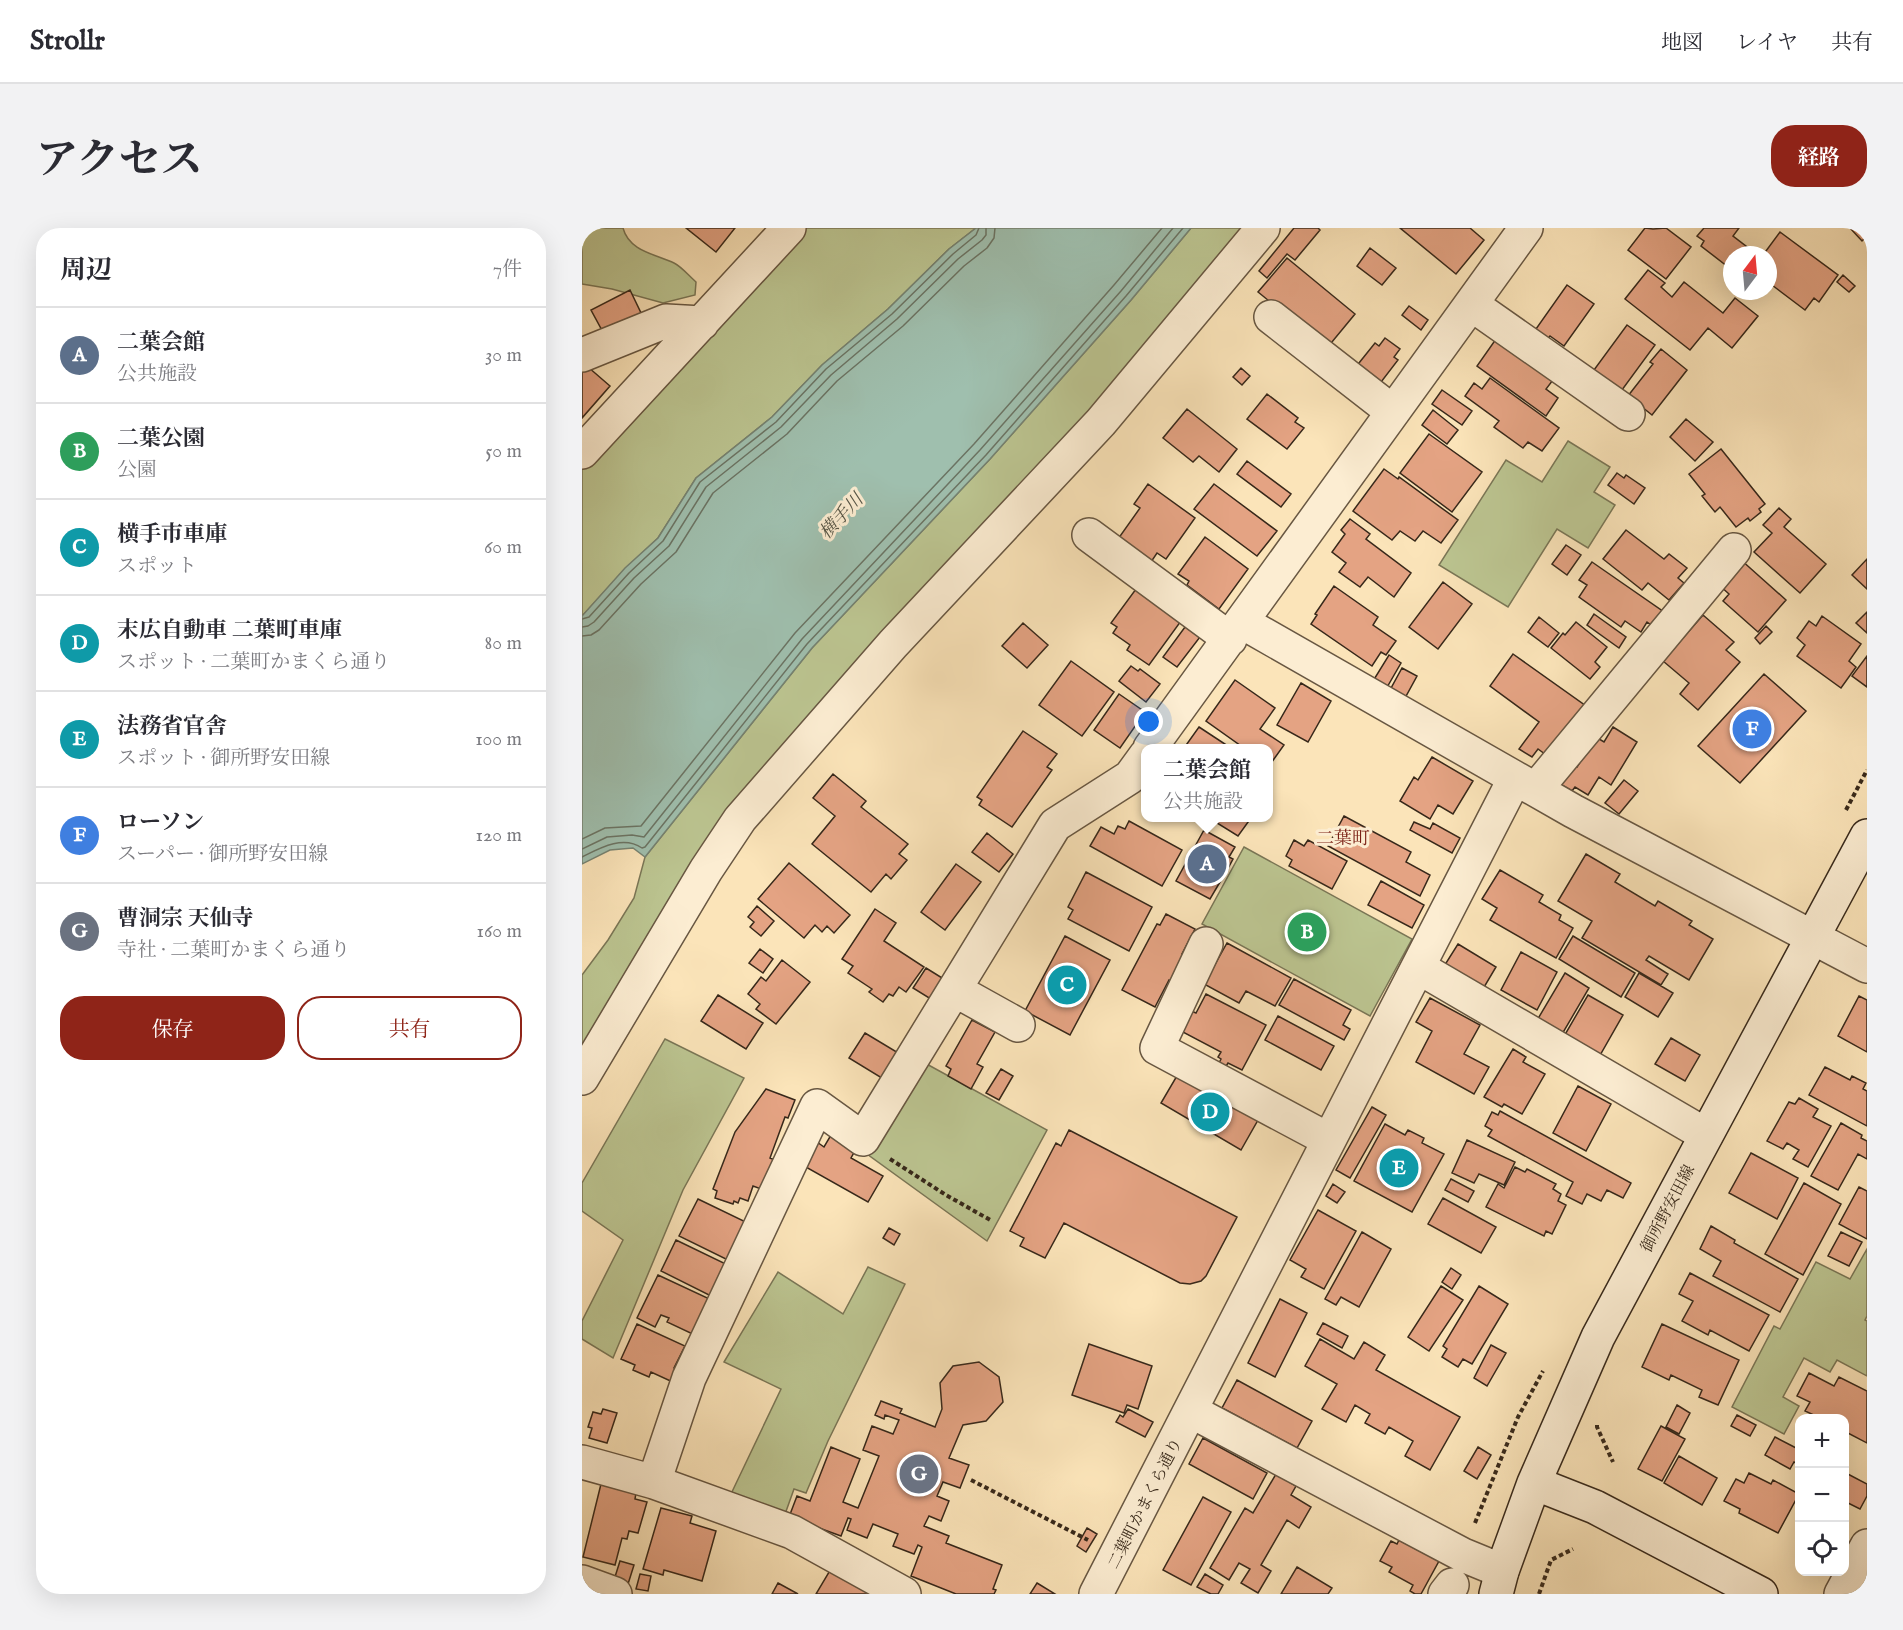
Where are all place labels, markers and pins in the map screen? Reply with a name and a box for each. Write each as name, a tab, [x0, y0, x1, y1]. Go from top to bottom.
pin: F	[1732, 706, 1772, 752]
pin: A	[1188, 842, 1226, 886]
pin: B	[1288, 910, 1326, 954]
pin: C	[1048, 962, 1086, 1008]
pin: D	[1190, 1090, 1230, 1134]
pin: E	[1380, 1146, 1418, 1190]
pin: G	[900, 1452, 938, 1496]

